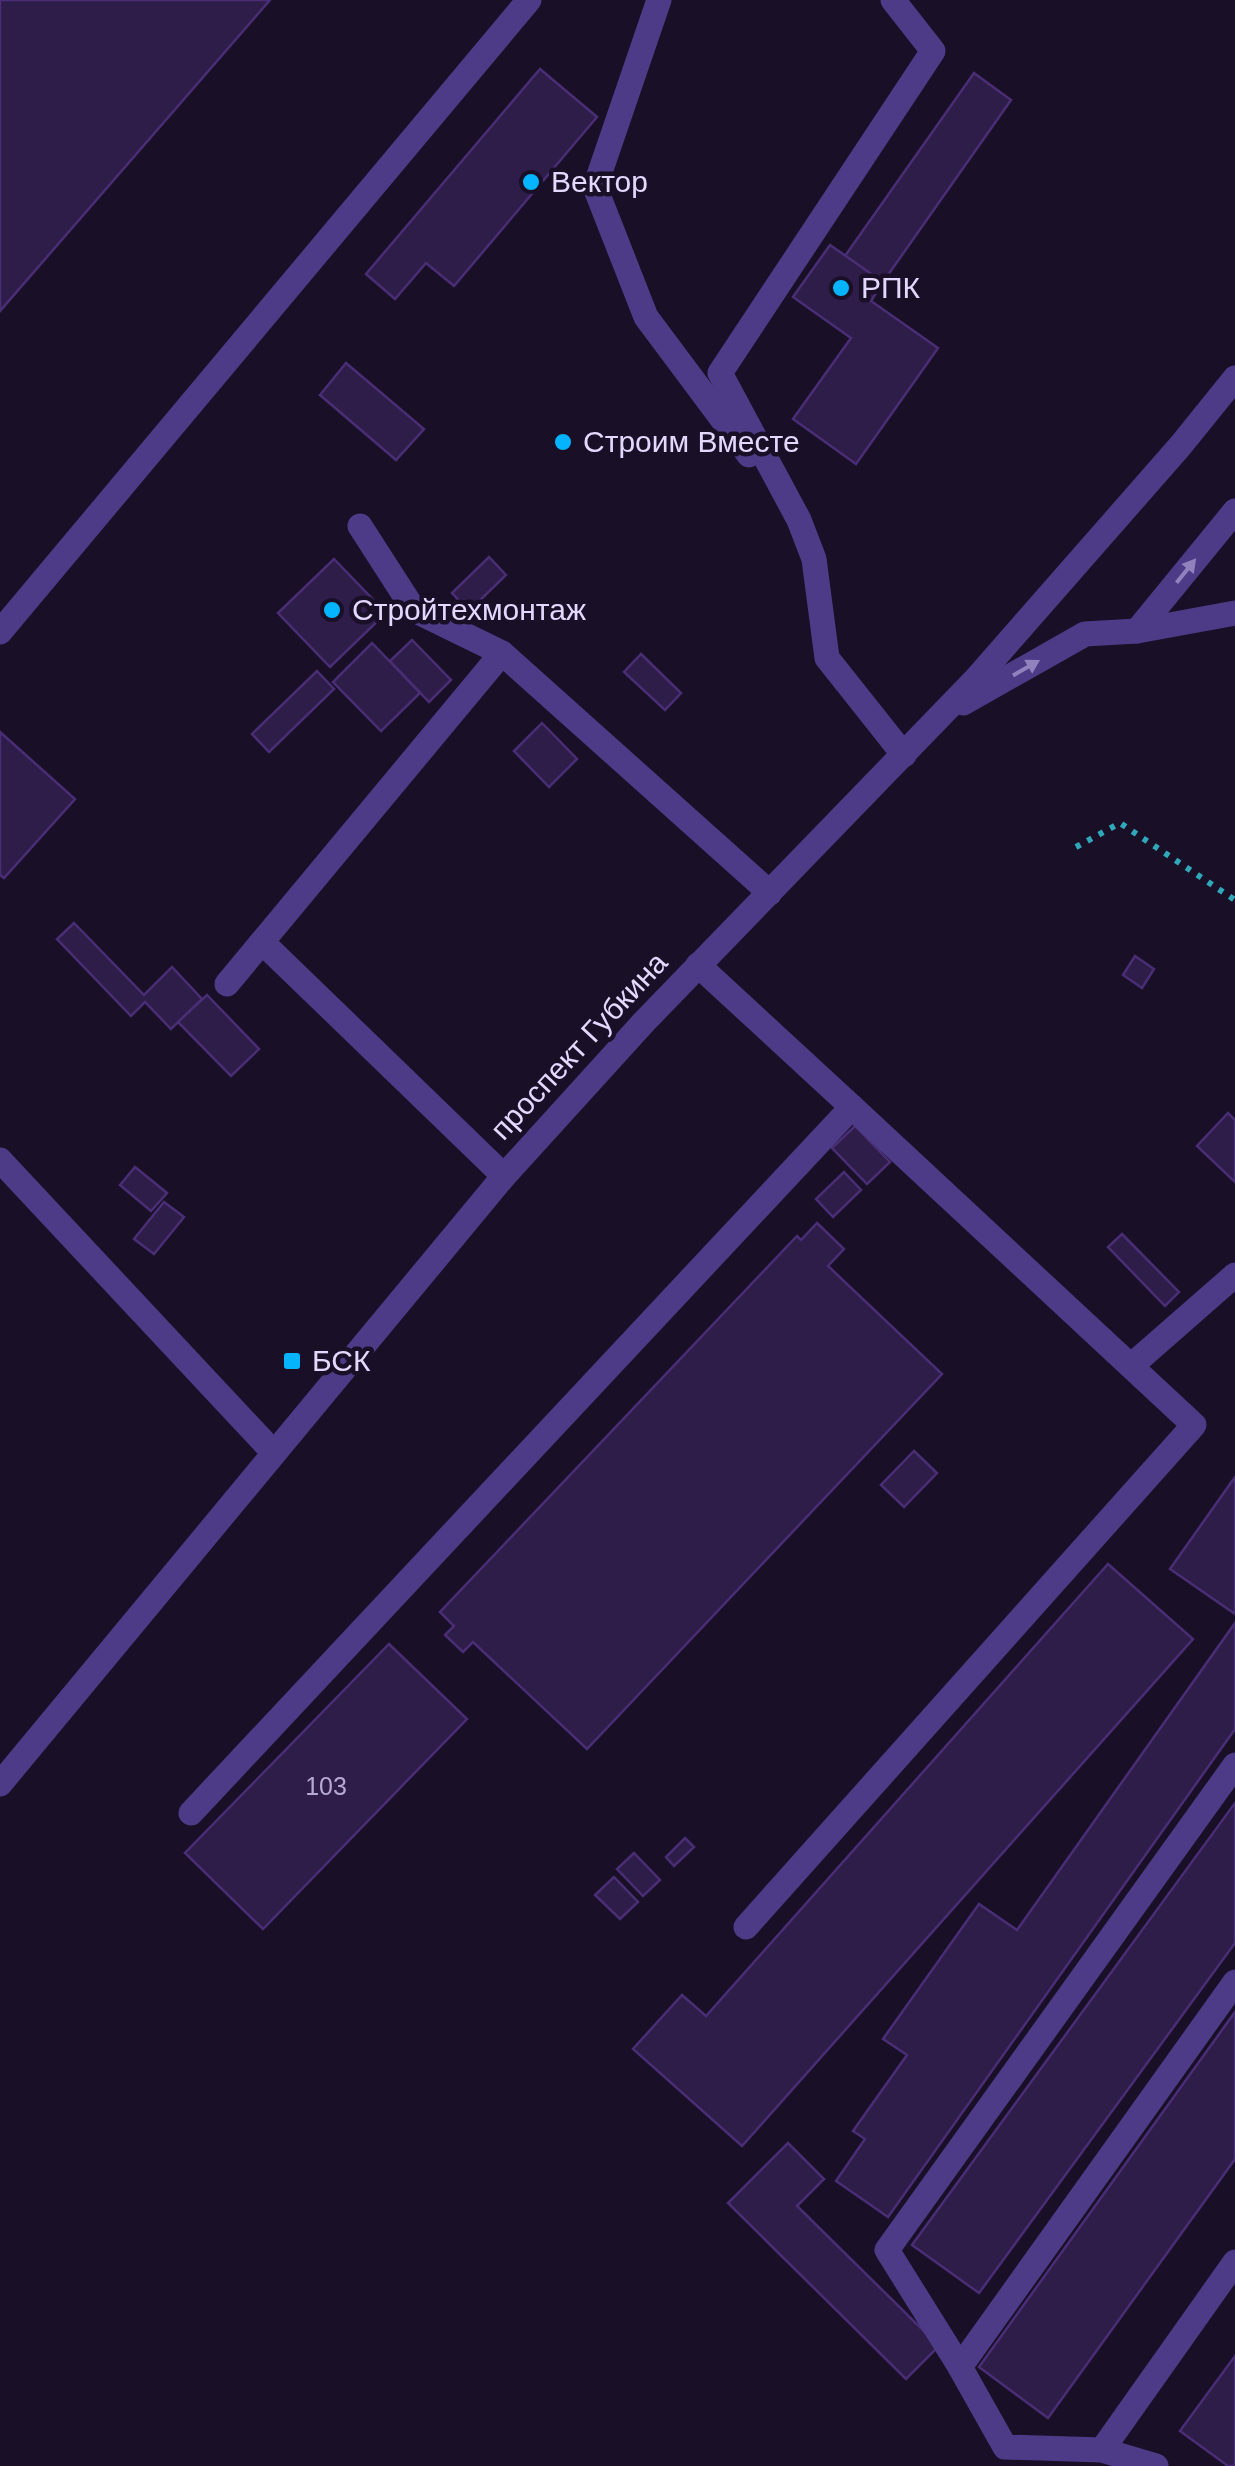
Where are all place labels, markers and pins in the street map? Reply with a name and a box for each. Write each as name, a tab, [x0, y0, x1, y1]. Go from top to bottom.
place label: Вектор	[551, 165, 648, 198]
marker: Вектор	[520, 171, 542, 193]
place label: РПК	[861, 271, 921, 304]
marker: РПК	[830, 277, 852, 299]
place label: Строим Вместе	[583, 425, 800, 458]
marker: Строим Вместе	[552, 431, 574, 453]
place label: Стройтехмонтаж	[352, 593, 586, 626]
marker: Стройтехмонтаж	[321, 599, 343, 621]
place label: БСК	[312, 1344, 371, 1377]
marker: БСК	[281, 1350, 303, 1372]

